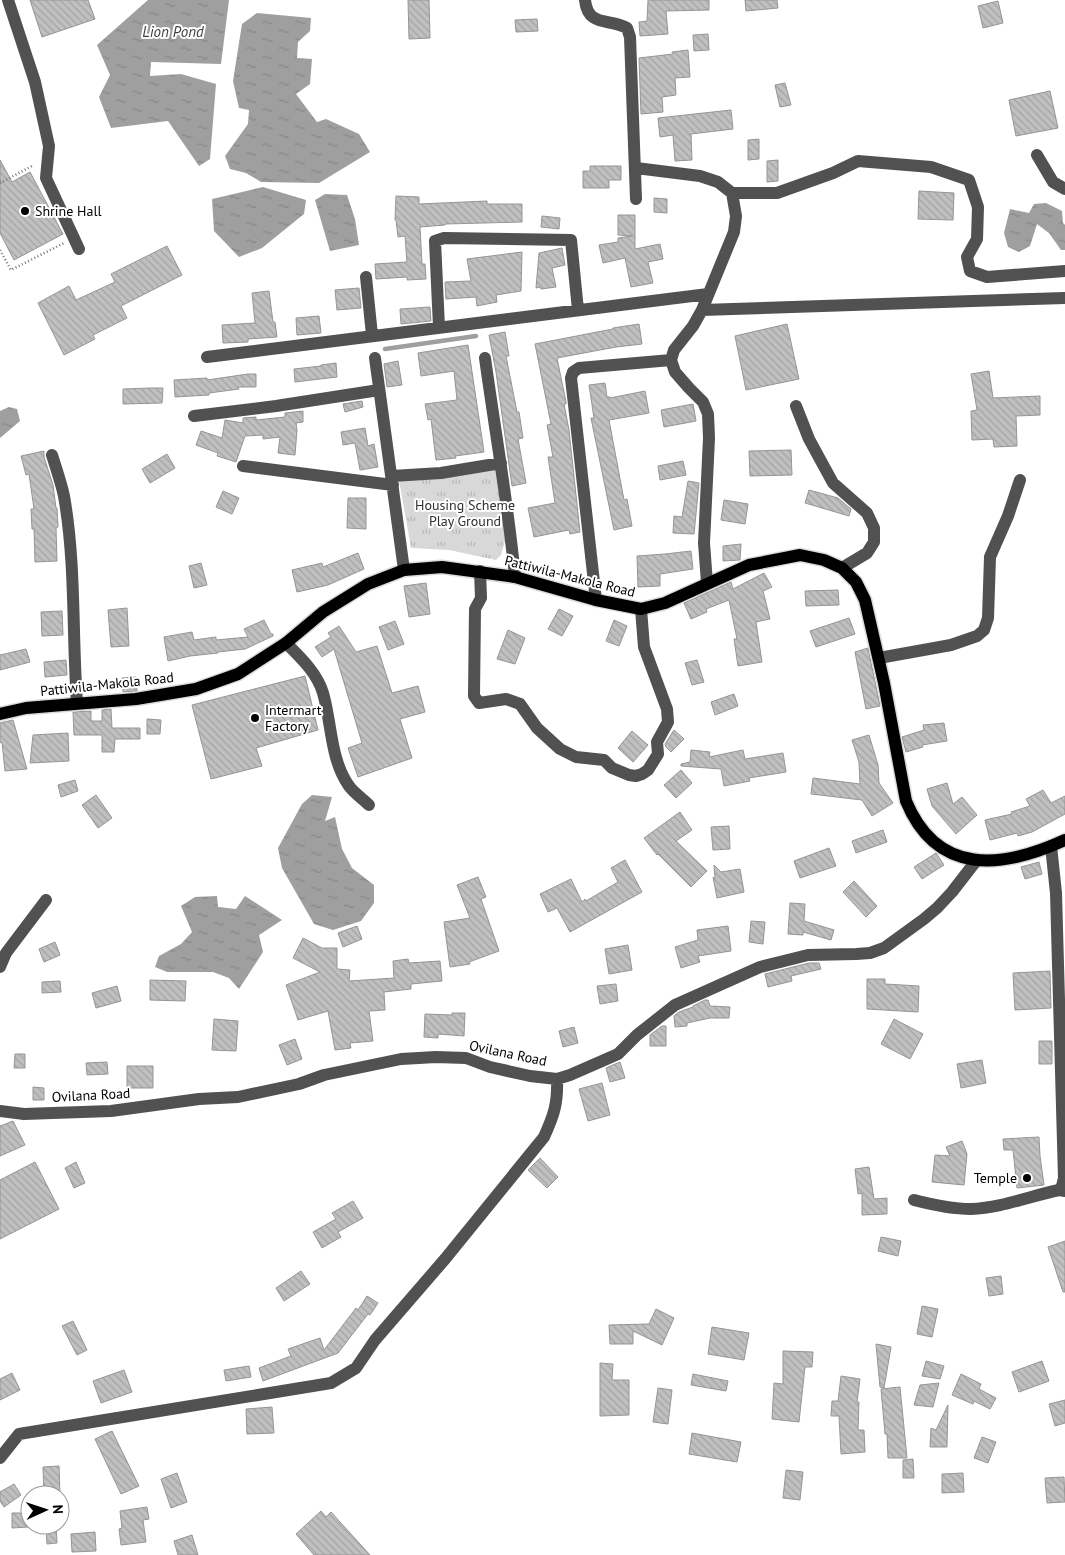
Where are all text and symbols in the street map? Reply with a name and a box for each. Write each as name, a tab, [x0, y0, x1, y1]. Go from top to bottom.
water label: Lion Pond	[142, 22, 204, 41]
place label: Shrine Hall	[35, 202, 102, 220]
marker: Shrine Hall	[19, 205, 31, 217]
park label: Housing Scheme Play Ground	[415, 496, 515, 530]
street label: Pattiwila-Makola Road	[503, 551, 637, 601]
street label: Pattiwila-Makola Road	[39, 668, 175, 700]
place label: Intermart Factory	[265, 701, 322, 735]
marker: Intermart Factory	[249, 712, 261, 724]
street label: Ovilana Road	[468, 1036, 548, 1070]
street label: Ovilana Road	[51, 1084, 131, 1106]
place label: Temple	[974, 1169, 1017, 1187]
marker: Temple	[1021, 1172, 1033, 1184]
north arrow	[20, 1485, 70, 1535]
text: N	[49, 1504, 67, 1514]

